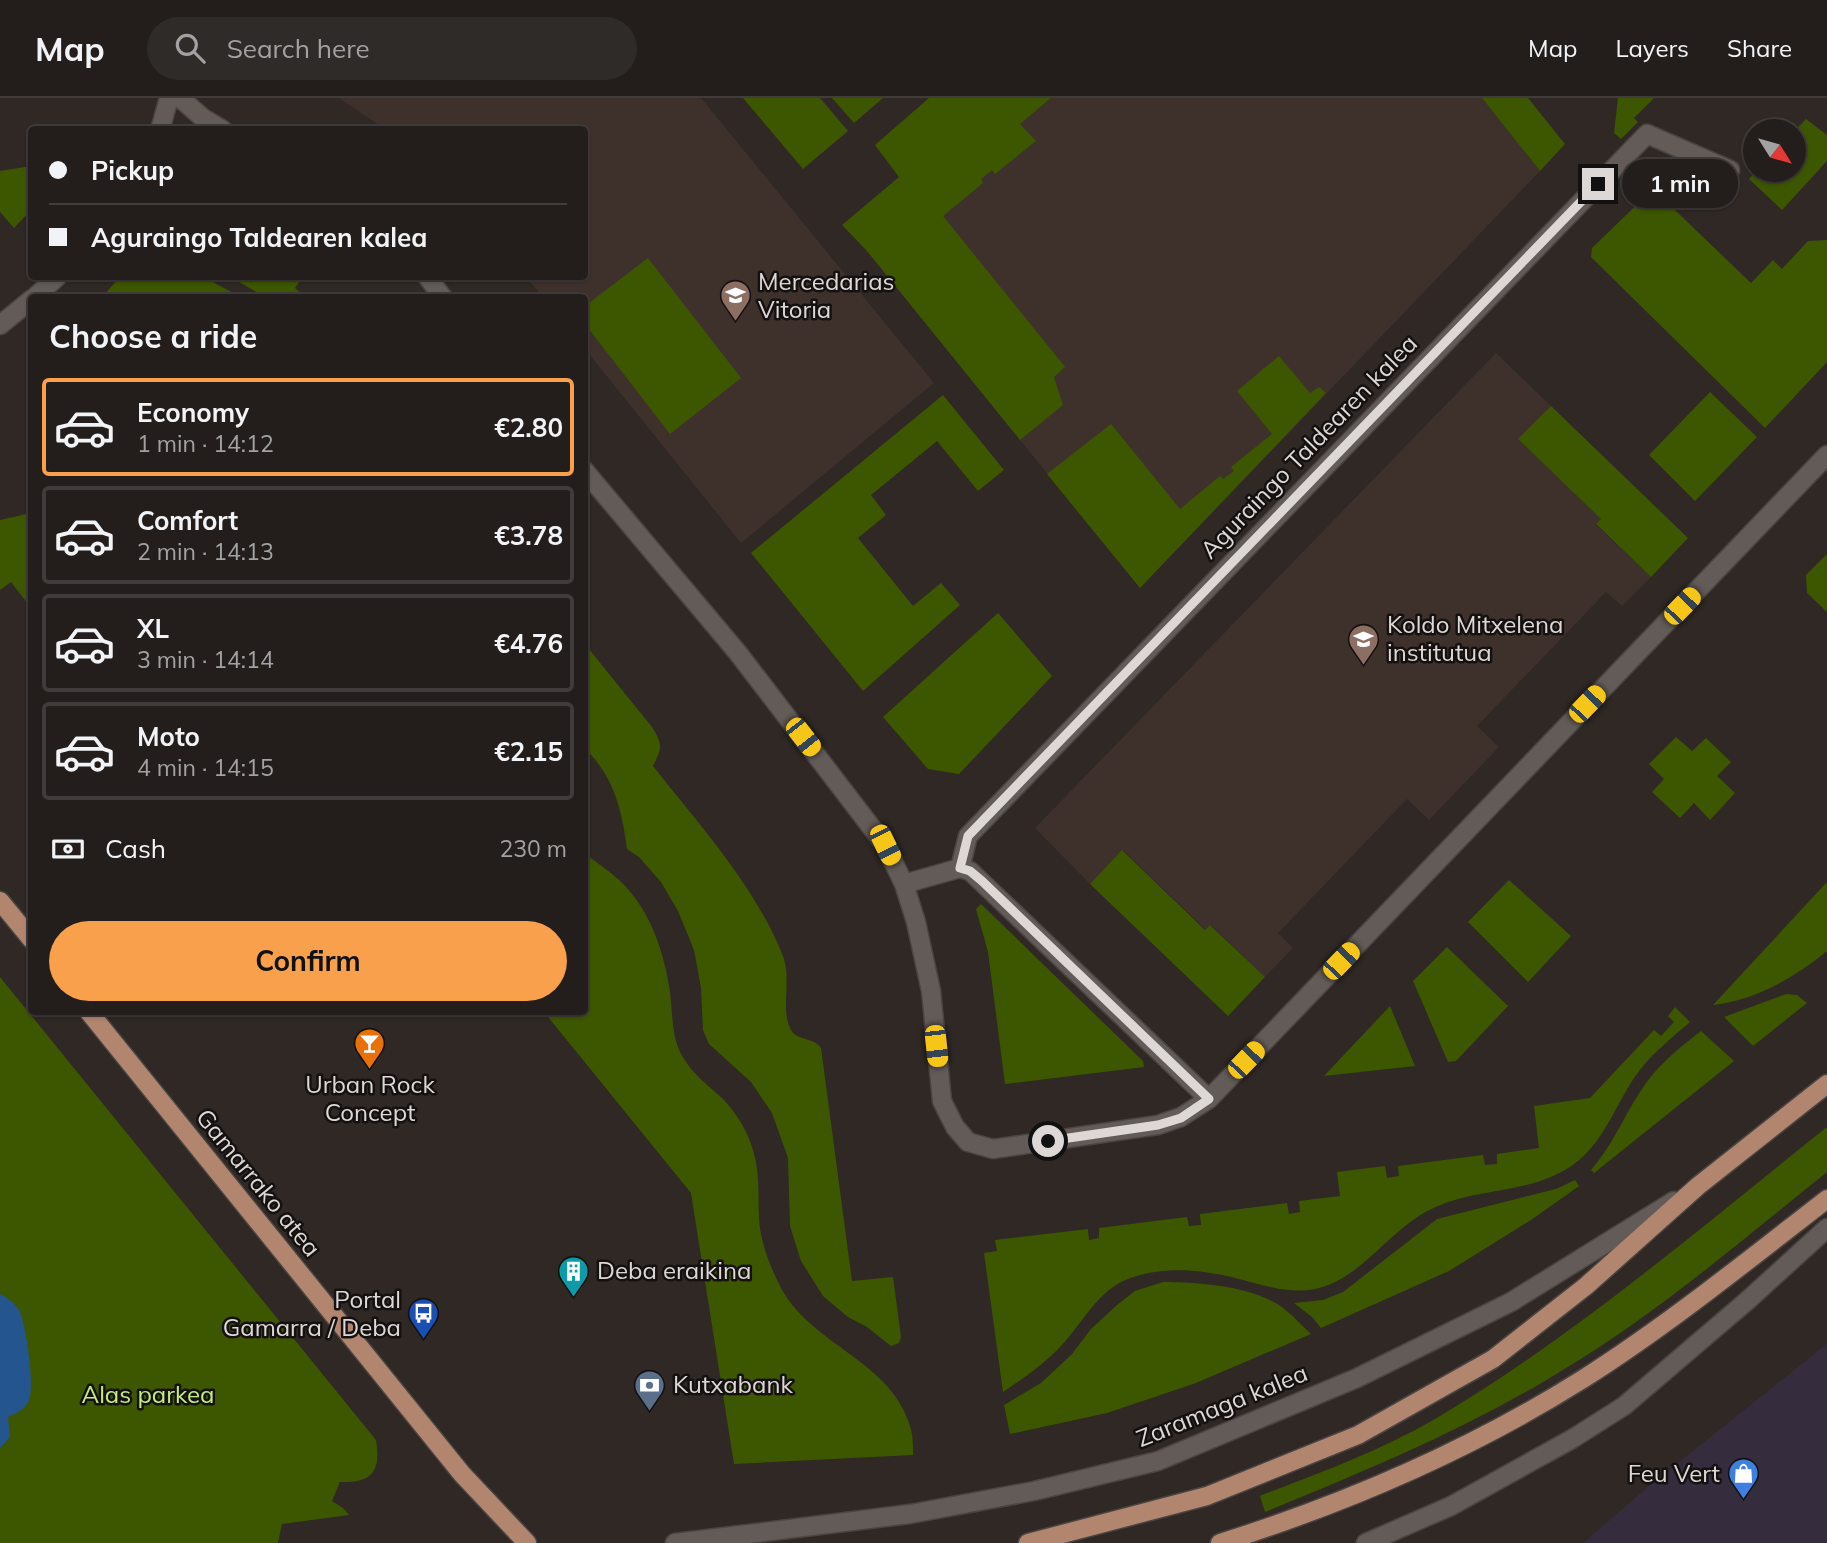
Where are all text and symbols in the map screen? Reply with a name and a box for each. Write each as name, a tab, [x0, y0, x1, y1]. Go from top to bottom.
search box	[147, 17, 637, 80]
text: Map	[35, 28, 105, 69]
icon: search	[171, 29, 209, 67]
text: Search here	[227, 32, 370, 65]
text: Map	[1528, 33, 1577, 63]
text: Layers	[1615, 33, 1689, 63]
text: Share	[1727, 33, 1792, 63]
north arrow	[1743, 119, 1806, 182]
map controls	[1743, 119, 1806, 182]
text: Pickup	[91, 154, 174, 187]
callout: 1 min	[1622, 160, 1738, 208]
route end	[1582, 168, 1614, 200]
text: 1 min	[1650, 169, 1710, 198]
text: Aguraingo Taldearen kalea	[91, 221, 427, 254]
place label: Mercedarias Vitoria	[758, 266, 894, 324]
school or university icon: Mercedarias Vitoria	[718, 279, 752, 323]
text: Choose a ride	[49, 316, 257, 356]
street label: Aguraingo Taldearen kalea	[1193, 328, 1423, 564]
icon: car	[53, 396, 116, 459]
text: Economy	[137, 396, 249, 429]
text: €2.80	[494, 411, 563, 444]
text: 1 min · 14:12	[137, 429, 274, 458]
icon: car	[53, 504, 116, 567]
text: Comfort	[137, 504, 238, 537]
text: €3.78	[494, 519, 563, 552]
text: 2 min · 14:13	[137, 537, 274, 566]
car	[1660, 584, 1705, 628]
place label: Koldo Mitxelena institutua	[1387, 609, 1564, 667]
icon: car	[53, 612, 116, 675]
text: XL	[137, 612, 169, 645]
school or university icon: Koldo Mitxelena institutua	[1347, 622, 1381, 666]
text: €4.76	[494, 627, 563, 660]
text: 3 min · 14:14	[137, 645, 274, 674]
car	[1565, 682, 1610, 726]
car	[782, 714, 825, 760]
icon: car	[53, 720, 116, 783]
text: Moto	[137, 720, 200, 753]
text: €2.15	[494, 735, 563, 768]
text: 4 min · 14:15	[137, 753, 274, 782]
car	[867, 822, 904, 868]
icon: cash	[49, 830, 87, 868]
text: Cash	[105, 832, 166, 865]
text: 230 m	[499, 834, 567, 863]
button: Confirm	[49, 921, 567, 1001]
car	[1319, 939, 1364, 983]
car	[924, 1024, 949, 1068]
bar icon: Urban Rock Concept	[353, 1026, 387, 1070]
car	[1224, 1038, 1269, 1082]
place label: Urban Rock Concept	[305, 1069, 435, 1127]
street label: Gamarrako atea	[190, 1102, 327, 1262]
route start	[1032, 1125, 1064, 1157]
building icon: Deba eraikina	[557, 1254, 591, 1298]
place label: Deba eraikina	[597, 1255, 751, 1285]
place label: Portal Gamarra / Deba	[223, 1284, 401, 1342]
bus stop icon: Portal Gamarra / Deba	[407, 1297, 441, 1341]
street label: Zaramaga kalea	[1132, 1357, 1312, 1453]
bank icon: Kutxabank	[633, 1368, 667, 1412]
place label: Kutxabank	[673, 1369, 793, 1399]
park label: Alas parkea	[82, 1379, 214, 1409]
shop icon: Feu Vert	[1726, 1457, 1760, 1501]
place label: Feu Vert	[1628, 1458, 1720, 1488]

